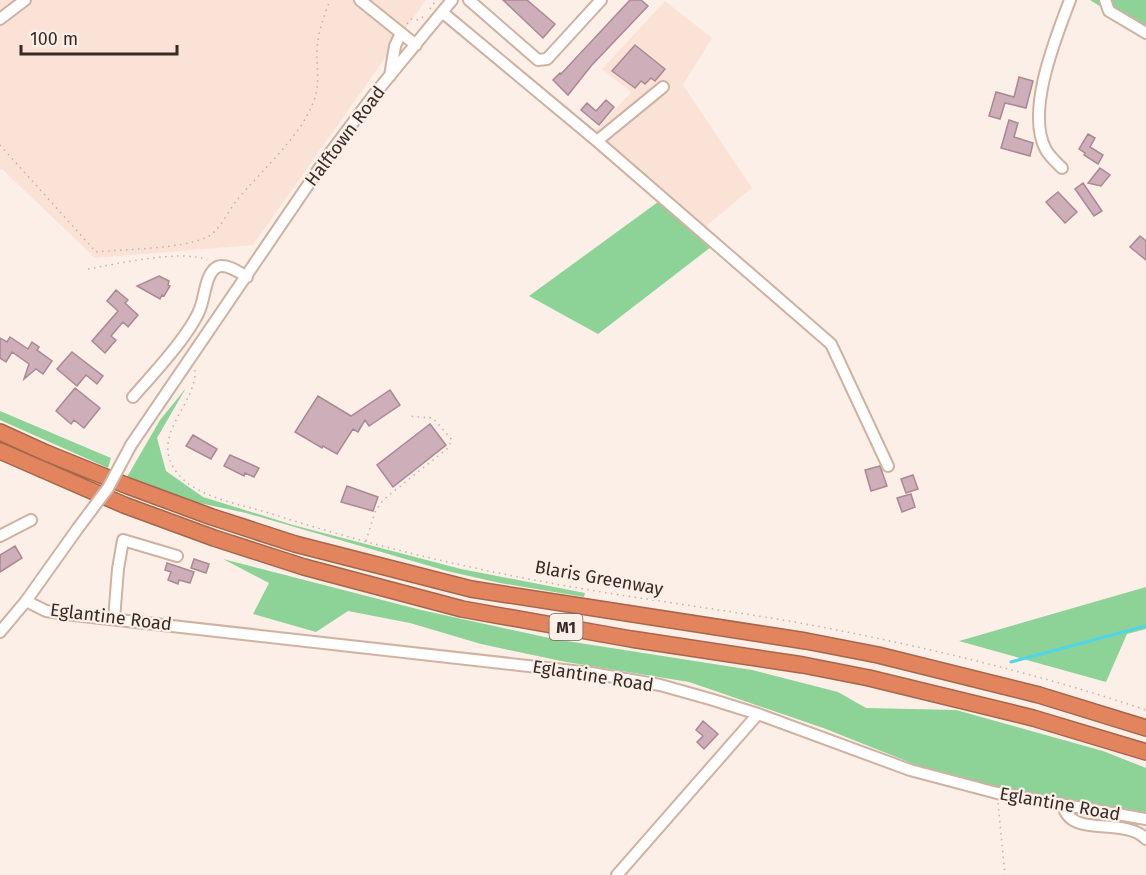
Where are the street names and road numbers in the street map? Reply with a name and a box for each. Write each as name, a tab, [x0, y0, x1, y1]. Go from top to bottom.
street label: Halftown Road	[300, 82, 390, 190]
street label: Blaris Greenway	[533, 556, 665, 600]
street label: Eglantine Road	[49, 599, 173, 635]
road number: M1	[550, 614, 582, 640]
street label: Eglantine Road	[531, 656, 655, 696]
street label: Eglantine Road	[998, 783, 1122, 825]

